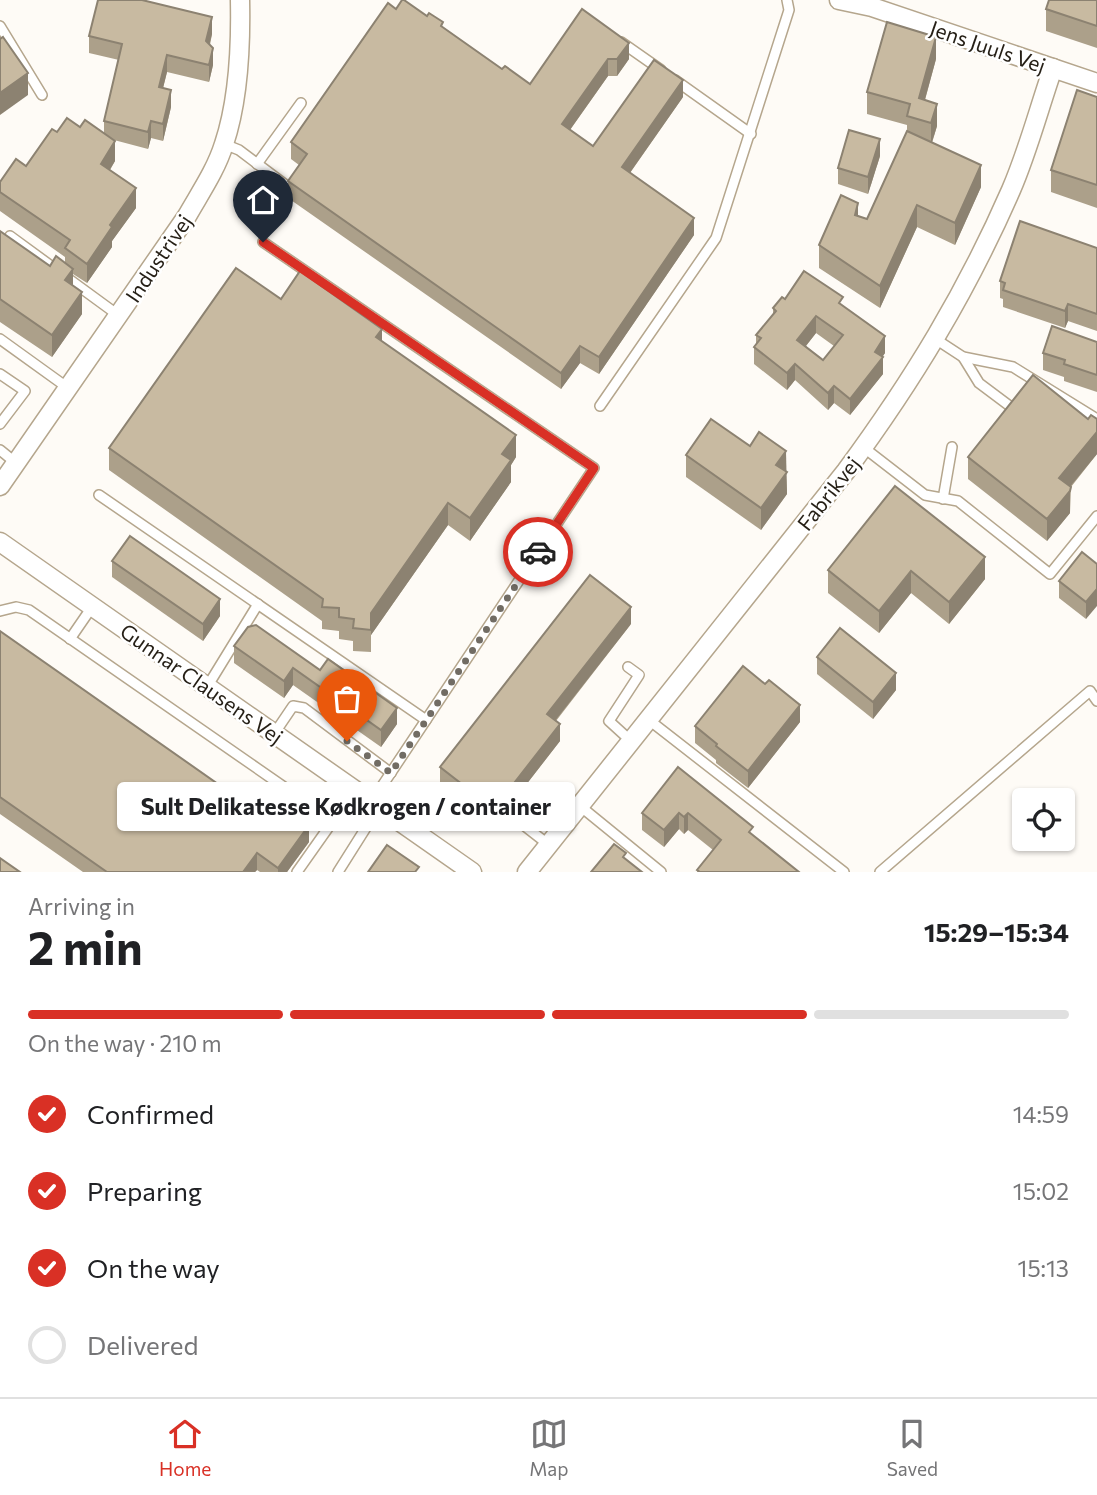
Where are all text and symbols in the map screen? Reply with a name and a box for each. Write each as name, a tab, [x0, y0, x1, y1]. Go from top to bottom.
street label: Jens Juuls Vej	[927, 15, 1049, 77]
pin	[233, 170, 293, 242]
icon: home	[244, 181, 282, 219]
street label: Industrivej	[120, 209, 196, 307]
street label: Fabrikvej	[791, 451, 865, 535]
courier	[503, 517, 573, 587]
icon: car	[519, 533, 557, 571]
street label: Gunnar Clausens Vej	[116, 618, 288, 748]
pin	[317, 669, 377, 741]
icon: bag	[328, 680, 366, 718]
callout: Sult Delikatesse Kødkrogen / container	[118, 783, 576, 832]
map controls	[1012, 788, 1075, 851]
button: locate	[1012, 788, 1075, 851]
text: Sult Delikatesse Kødkrogen / container	[141, 792, 551, 820]
text: Arriving in	[28, 892, 135, 920]
text: 15:29–15:34	[924, 916, 1069, 947]
text: 2 min	[28, 918, 143, 974]
text: On the way · 210 m	[28, 1029, 222, 1057]
icon: check	[28, 1095, 66, 1133]
text: Confirmed	[87, 1098, 214, 1129]
text: 14:59	[1013, 1100, 1069, 1128]
icon: check	[28, 1172, 66, 1210]
text: Preparing	[87, 1175, 202, 1206]
text: 15:02	[1013, 1177, 1069, 1205]
icon: check	[28, 1249, 66, 1287]
text: On the way	[87, 1252, 220, 1283]
text: 15:13	[1018, 1254, 1069, 1282]
text: Delivered	[87, 1329, 198, 1360]
tab: Home	[159, 1415, 211, 1480]
tab: Map	[529, 1415, 569, 1480]
tab: Saved	[887, 1415, 938, 1480]

